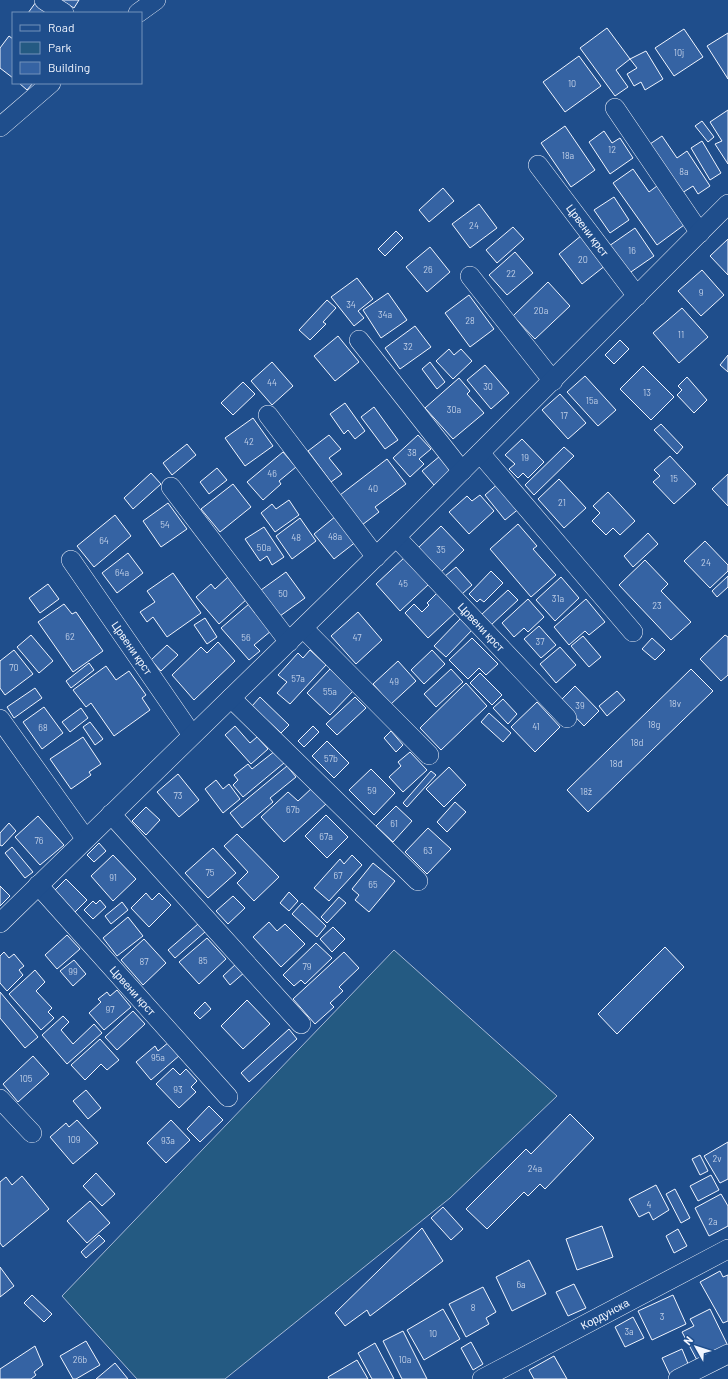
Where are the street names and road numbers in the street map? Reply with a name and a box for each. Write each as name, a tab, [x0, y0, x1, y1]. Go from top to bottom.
street label: Црвени крст	[564, 201, 612, 259]
street label: Црвени крст	[455, 600, 508, 654]
street label: Црвени крст	[109, 619, 155, 677]
street label: Црвени крст	[108, 963, 159, 1018]
street label: Кордунска	[578, 1295, 632, 1332]

